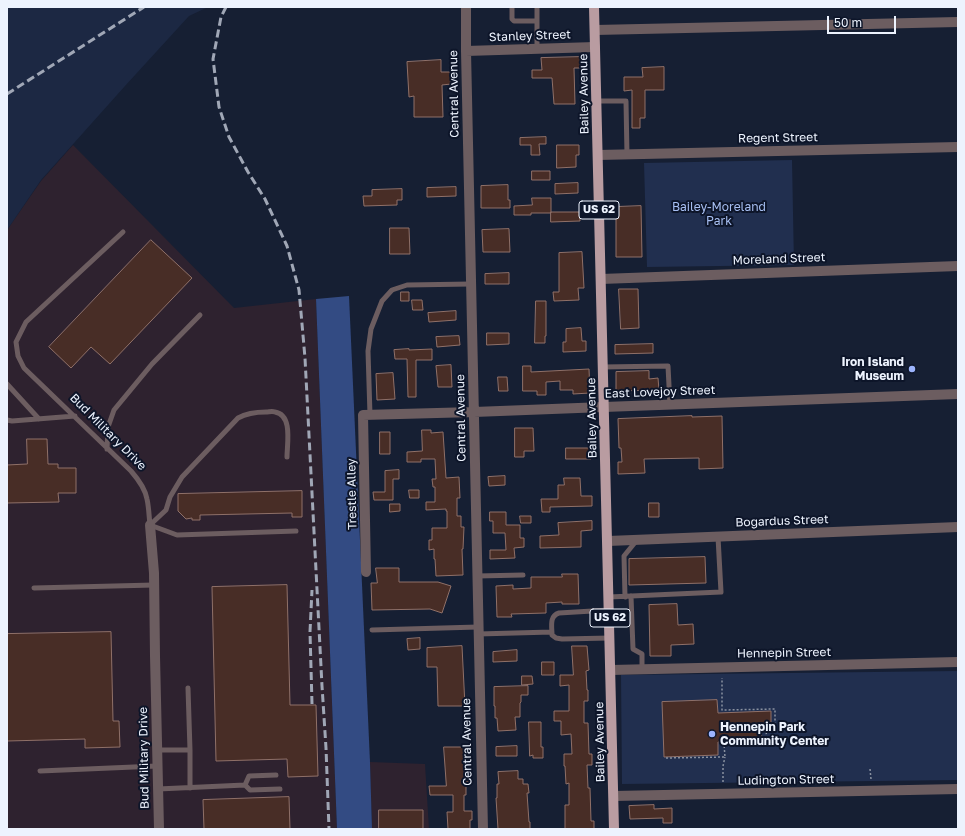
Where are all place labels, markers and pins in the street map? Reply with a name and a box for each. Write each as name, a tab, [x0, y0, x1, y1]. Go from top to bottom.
place label: Iron Island Museum	[842, 355, 904, 383]
marker: Iron Island Museum	[907, 364, 917, 374]
place label: Hennepin Park Community Center	[720, 720, 829, 748]
marker: Hennepin Park Community Center	[707, 729, 717, 739]

